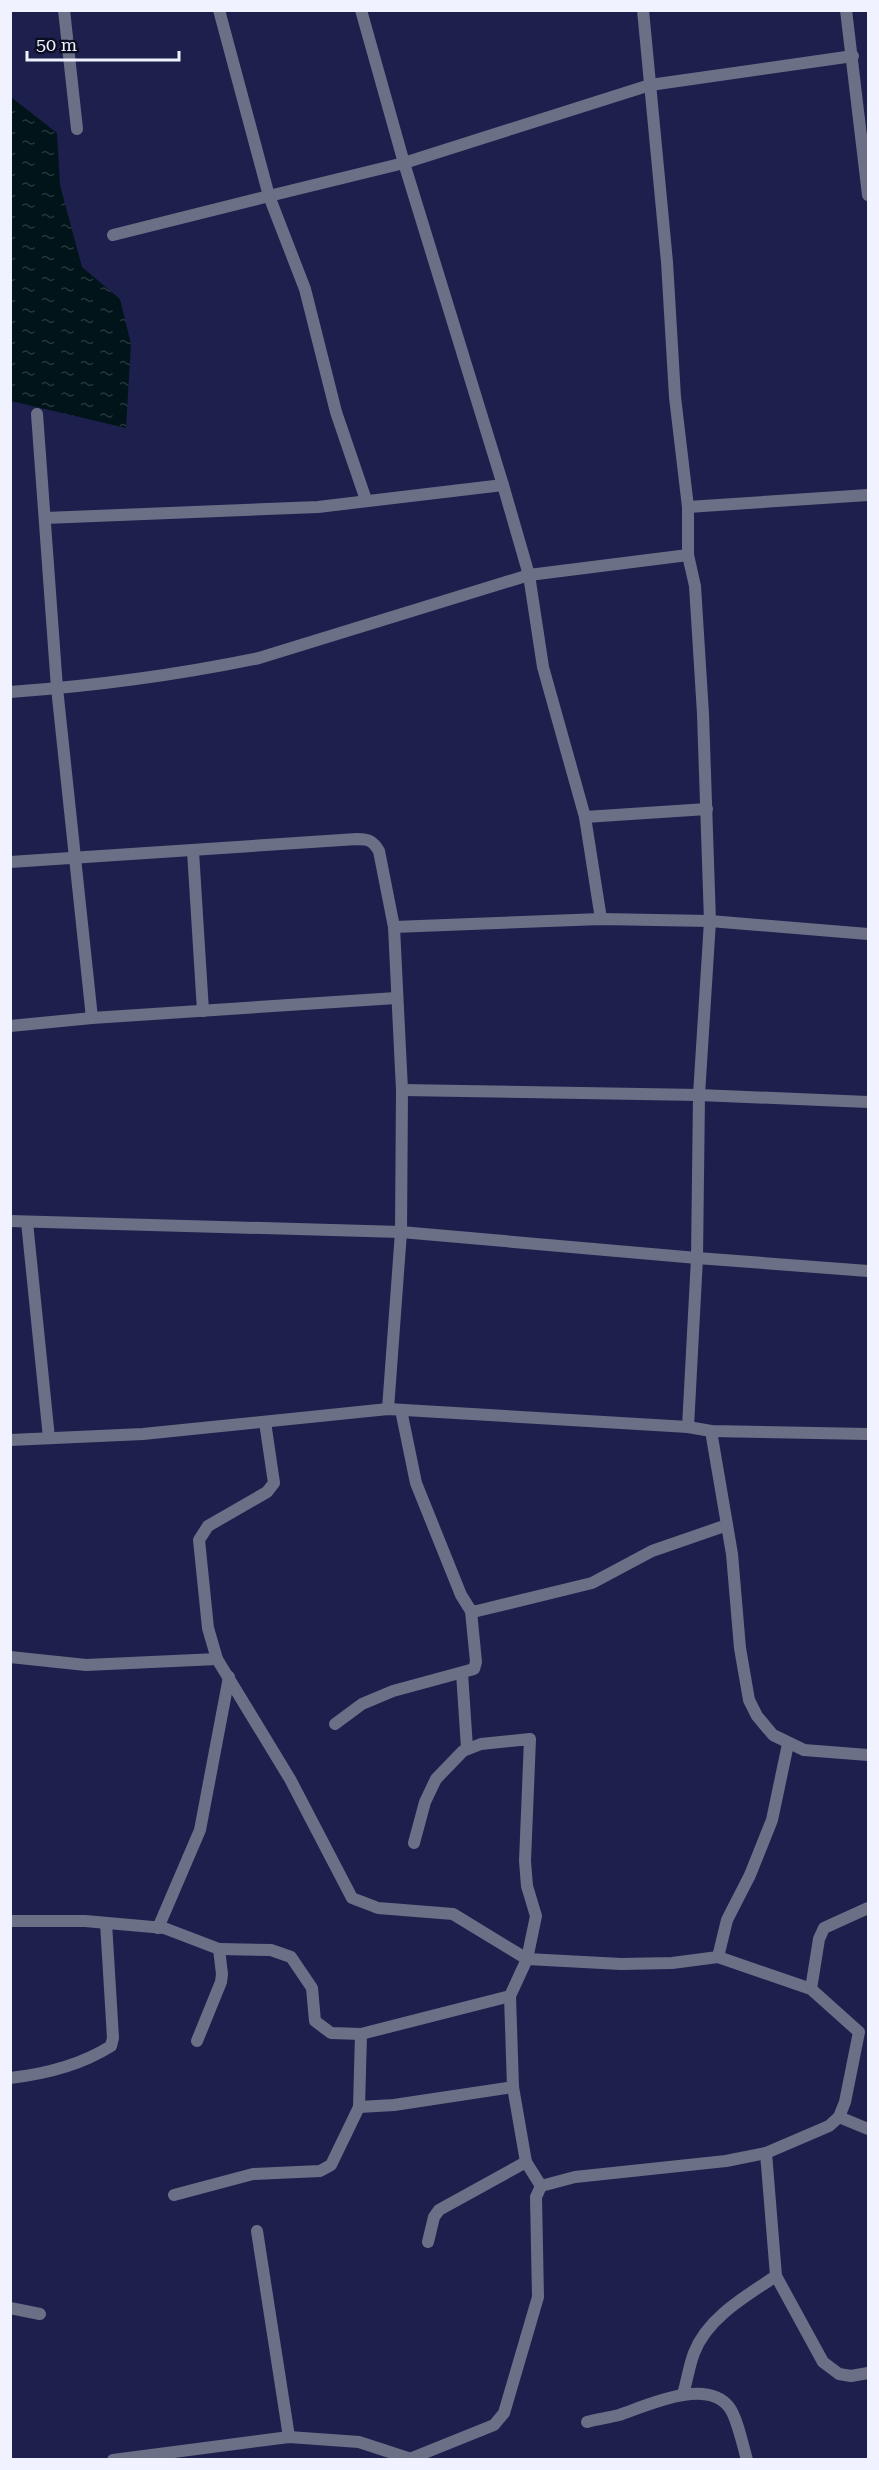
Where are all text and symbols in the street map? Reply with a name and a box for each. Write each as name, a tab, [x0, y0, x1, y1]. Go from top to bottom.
scale bar	[27, 24, 178, 62]
text: 50 m	[36, 34, 77, 55]

